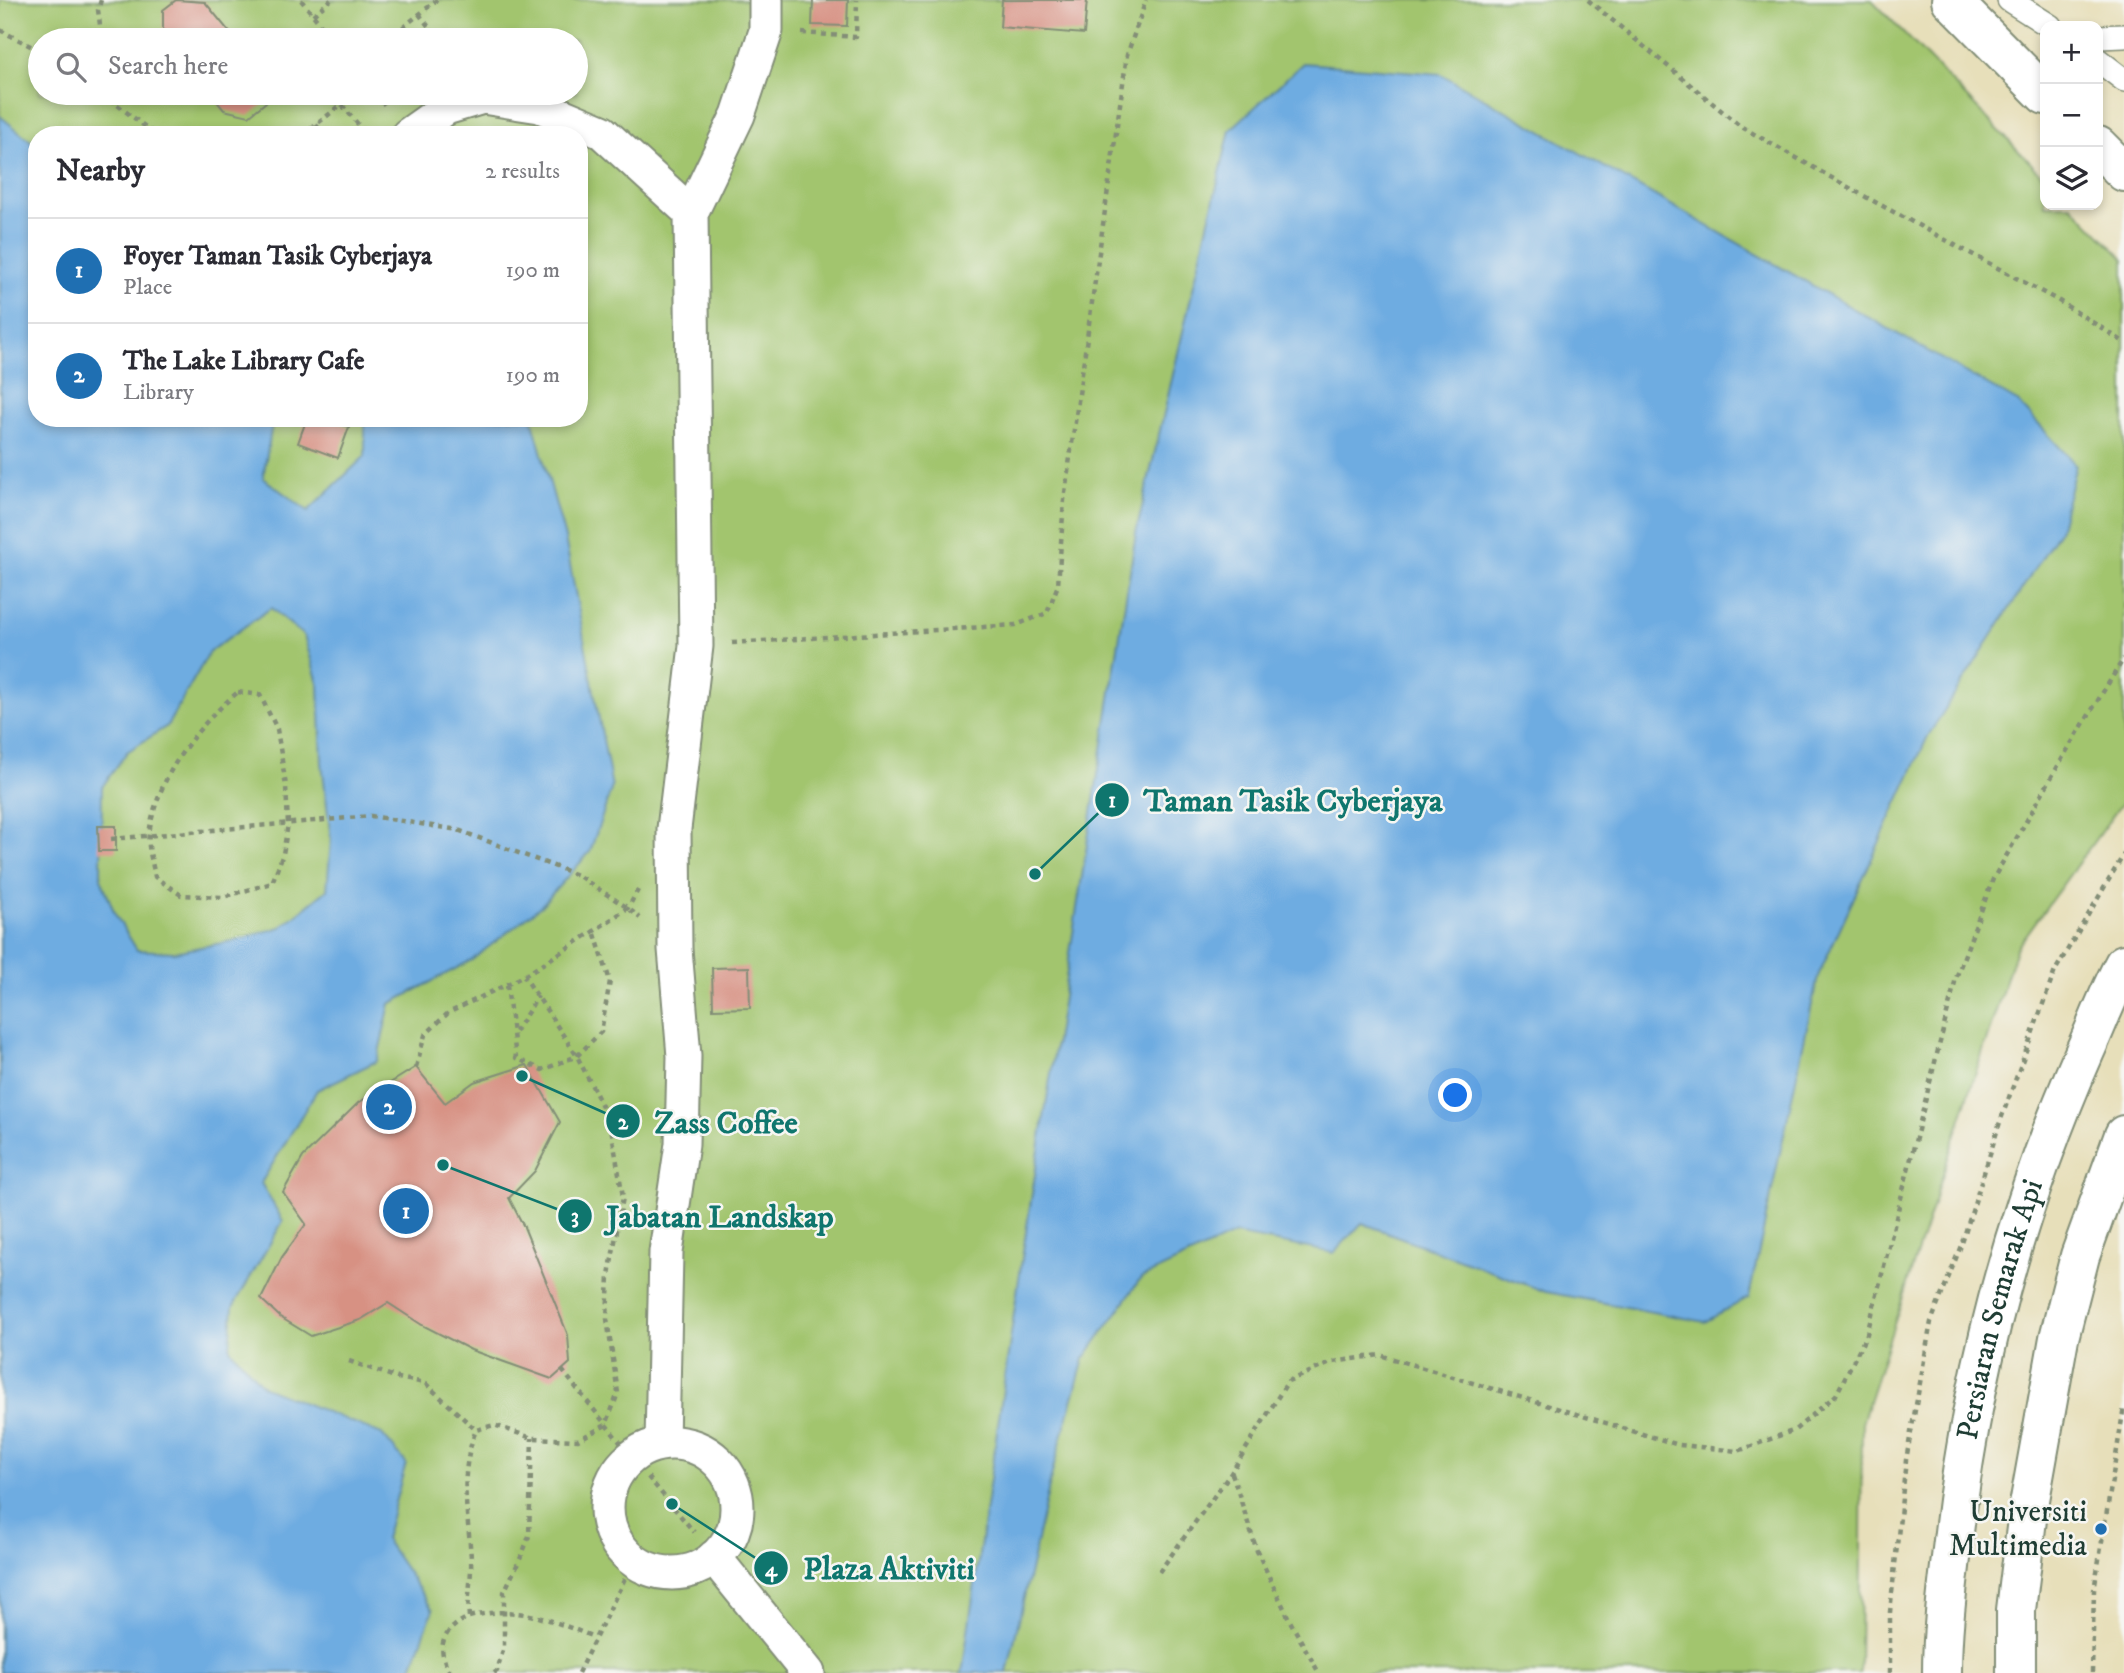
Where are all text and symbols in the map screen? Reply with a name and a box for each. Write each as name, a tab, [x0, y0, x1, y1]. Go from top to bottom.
map controls	[2040, 21, 2103, 210]
button: +	[2040, 21, 2103, 84]
search box	[28, 28, 588, 105]
icon: search	[52, 48, 90, 86]
text: Search here	[108, 50, 228, 83]
button: −	[2040, 84, 2103, 147]
button: layers	[2040, 147, 2103, 210]
text: Nearby	[56, 153, 145, 190]
text: 2 results	[485, 157, 560, 186]
text: Foyer Taman Tasik Cyberjaya	[123, 240, 432, 273]
text: 1	[75, 256, 83, 285]
text: 190 m	[506, 256, 560, 285]
text: Place	[123, 273, 172, 302]
text: The Lake Library Cafe	[123, 345, 364, 378]
text: 2	[73, 361, 85, 390]
text: 190 m	[506, 361, 560, 390]
text: Library	[123, 378, 194, 407]
callout: Taman Tasik Cyberjaya	[1095, 773, 1457, 826]
text: Taman Tasik Cyberjaya	[1142, 782, 1443, 822]
text: 1	[1108, 788, 1116, 814]
your location	[1438, 1078, 1472, 1112]
pin: 2	[366, 1081, 412, 1133]
callout: Zass Coffee	[605, 1095, 812, 1148]
text: Zass Coffee	[654, 1104, 798, 1144]
text: 2	[618, 1110, 629, 1136]
street label: Persiaran Semarak Api	[1949, 1174, 2052, 1443]
pin: 1	[383, 1185, 429, 1237]
callout: Jabatan Landskap	[557, 1190, 847, 1243]
text: Jabatan Landskap	[603, 1198, 834, 1238]
text: 3	[571, 1204, 579, 1230]
place label: Universiti Multimedia	[1949, 1494, 2087, 1565]
marker: Universiti Multimedia	[2093, 1521, 2109, 1537]
callout: Plaza Aktiviti	[754, 1542, 988, 1595]
text: Plaza Aktiviti	[803, 1550, 975, 1590]
text: 4	[765, 1557, 778, 1583]

